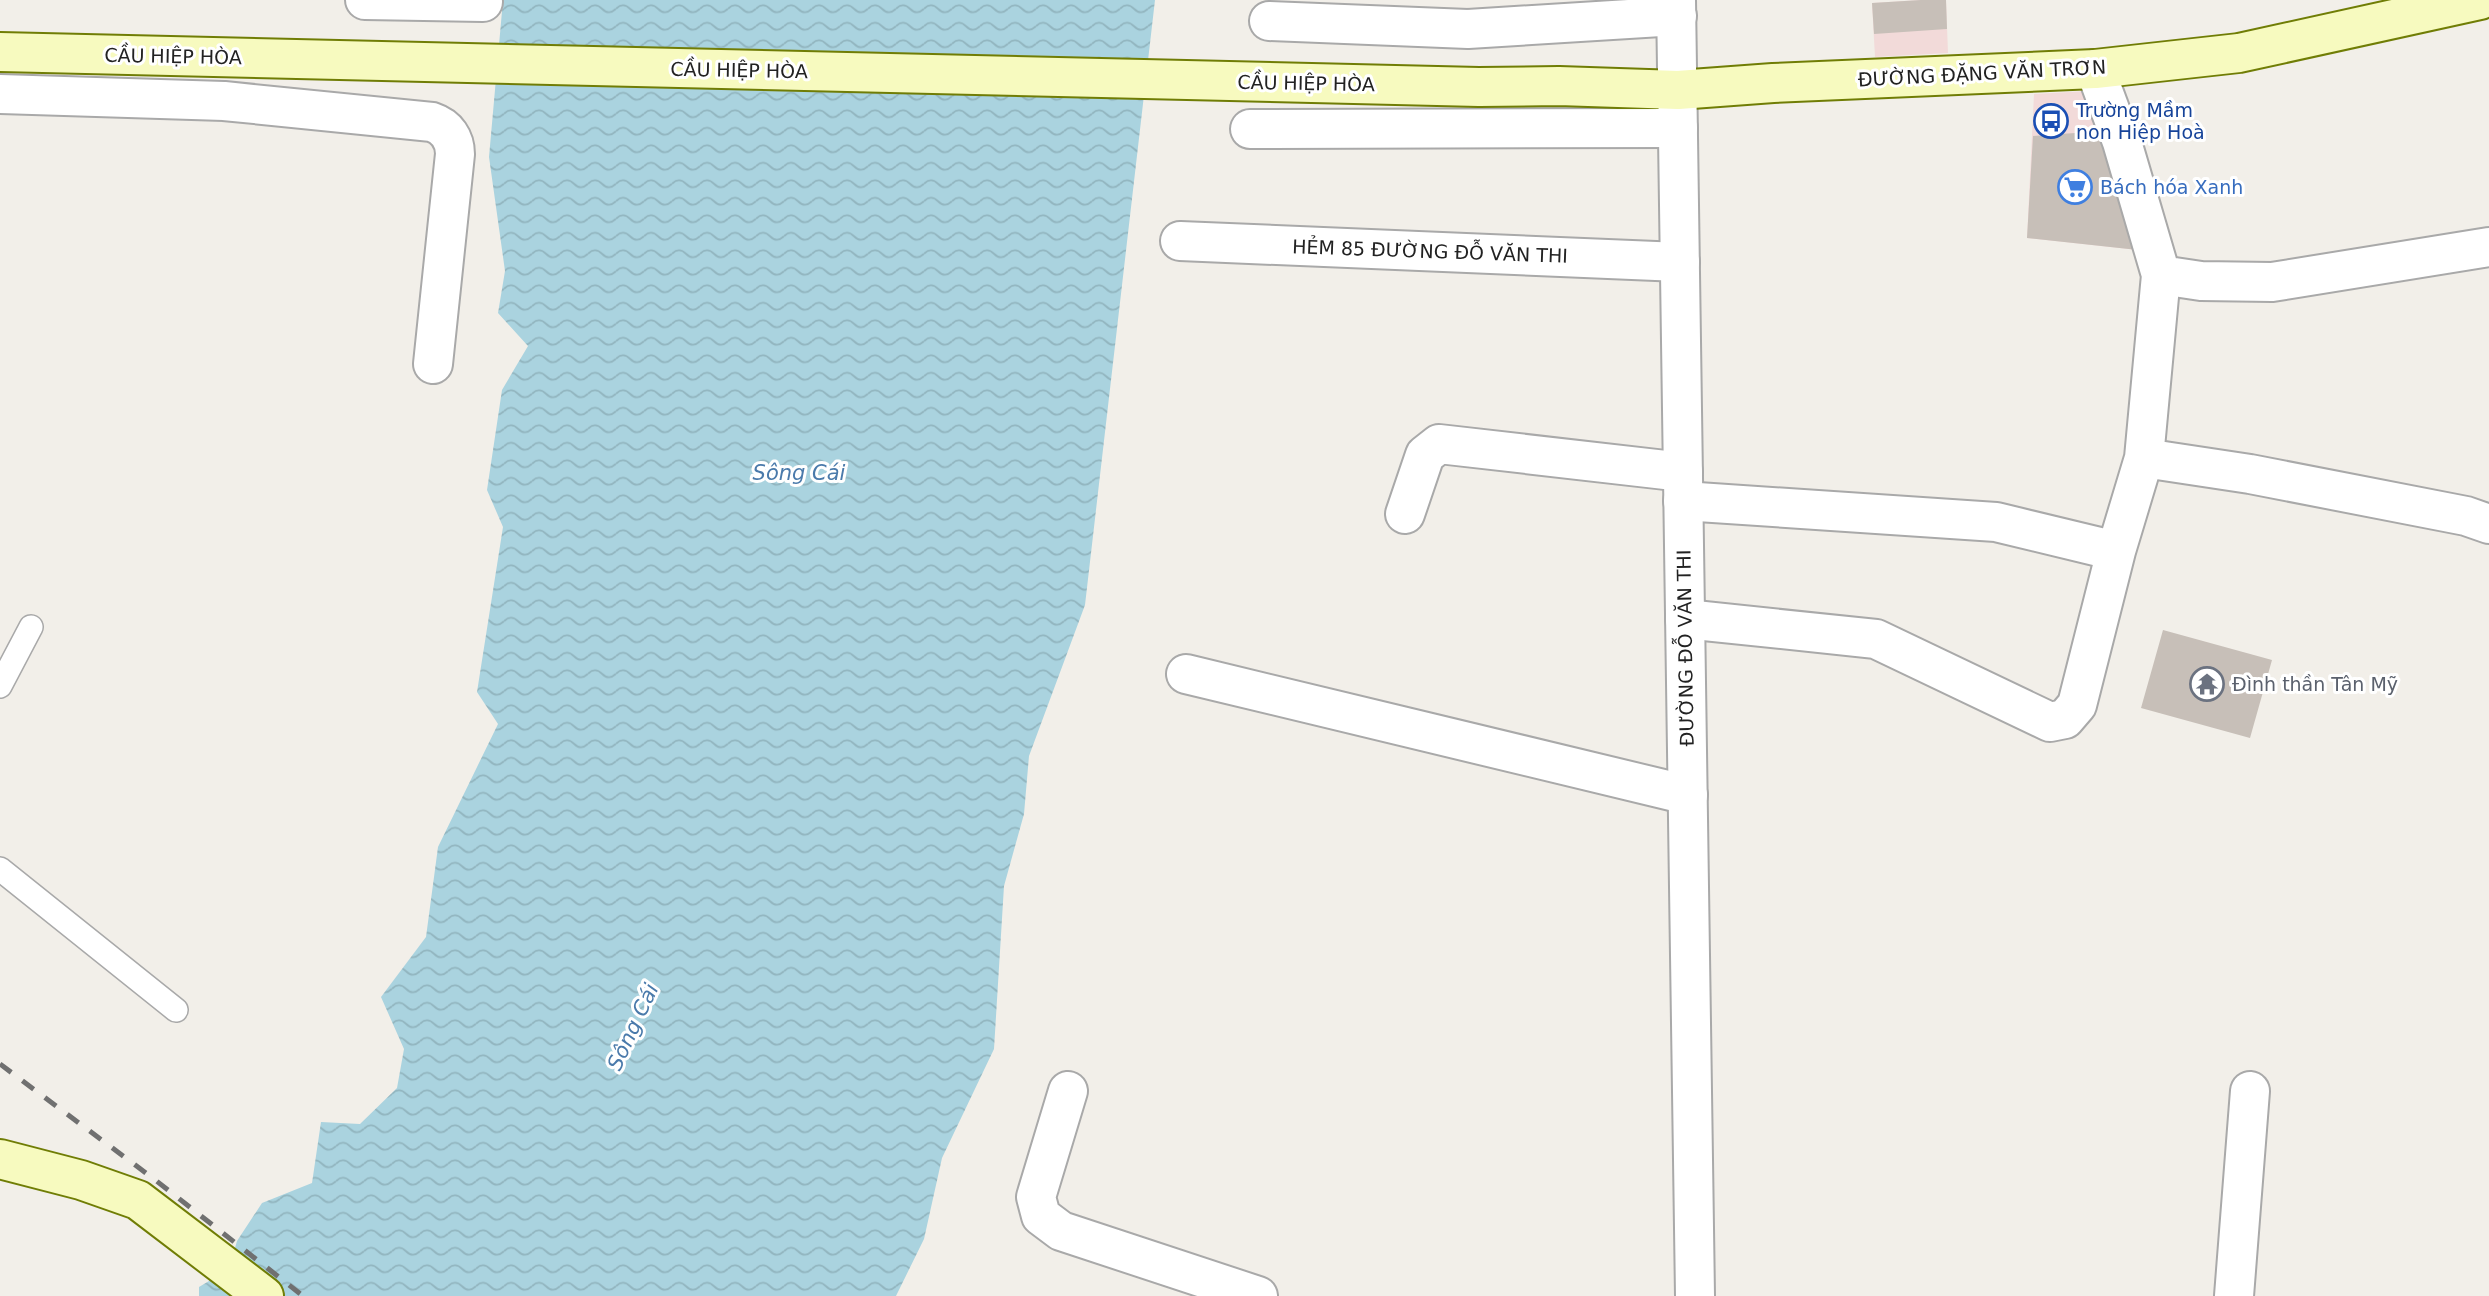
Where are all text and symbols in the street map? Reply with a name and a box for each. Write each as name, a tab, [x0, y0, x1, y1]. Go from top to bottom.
street label: CẦU HIỆP HÒA	[104, 42, 242, 68]
street label: ĐƯỜNG ĐẶNG VĂN TRƠN	[1857, 55, 2107, 90]
street label: CẦU HIỆP HÒA	[670, 56, 808, 82]
street label: CẦU HIỆP HÒA	[1237, 69, 1375, 95]
place label: Trường Mầm non Hiệp Hoà	[2075, 99, 2205, 143]
bus stop icon: Trường Mầm non Hiệp Hoà	[2032, 102, 2070, 140]
supermarket icon: Bách hóa Xanh	[2056, 168, 2094, 206]
place label: Bách hóa Xanh	[2100, 176, 2243, 198]
street label: HẺM 85 ĐƯỜNG ĐỖ VĂN THI	[1292, 232, 1568, 267]
water label: Sông Cái	[753, 461, 846, 485]
street label: ĐƯỜNG ĐỖ VĂN THI	[1669, 549, 1698, 747]
temple icon: Đình thần Tân Mỹ	[2188, 665, 2226, 703]
place label: Đình thần Tân Mỹ	[2232, 673, 2398, 695]
water label: Sông Cái	[603, 980, 664, 1074]

